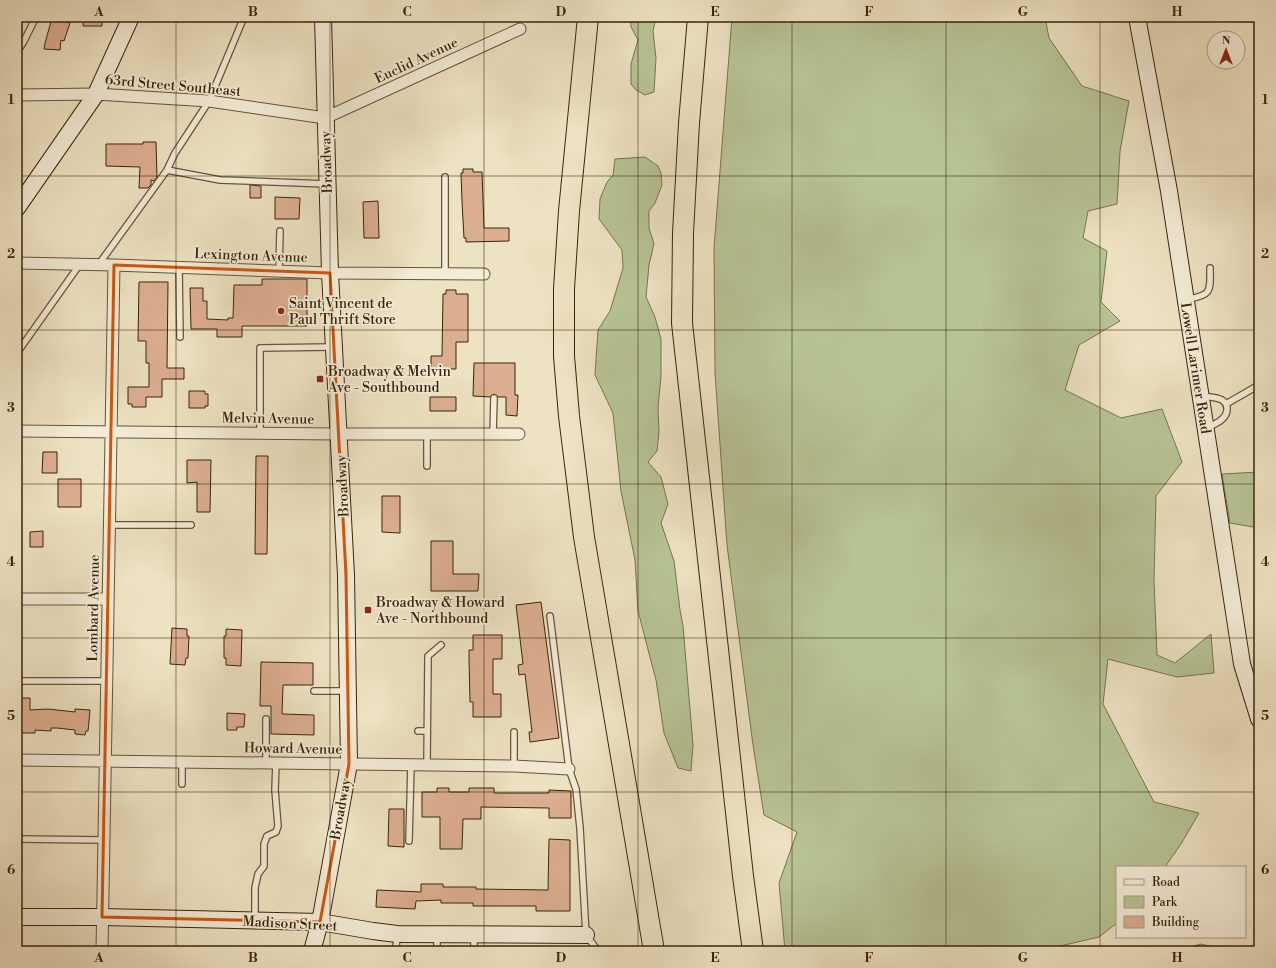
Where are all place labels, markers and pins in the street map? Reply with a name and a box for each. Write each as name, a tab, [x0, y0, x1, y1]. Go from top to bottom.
place label: Saint Vincent de Paul Thrift Store	[289, 295, 396, 329]
marker: Saint Vincent de Paul Thrift Store	[276, 306, 286, 316]
place label: Broadway & Melvin Ave - Southbound	[327, 363, 452, 397]
marker: Broadway & Melvin Ave - Southbound	[315, 374, 325, 384]
place label: Broadway & Howard Ave - Northbound	[375, 594, 505, 628]
marker: Broadway & Howard Ave - Northbound	[363, 605, 373, 615]

